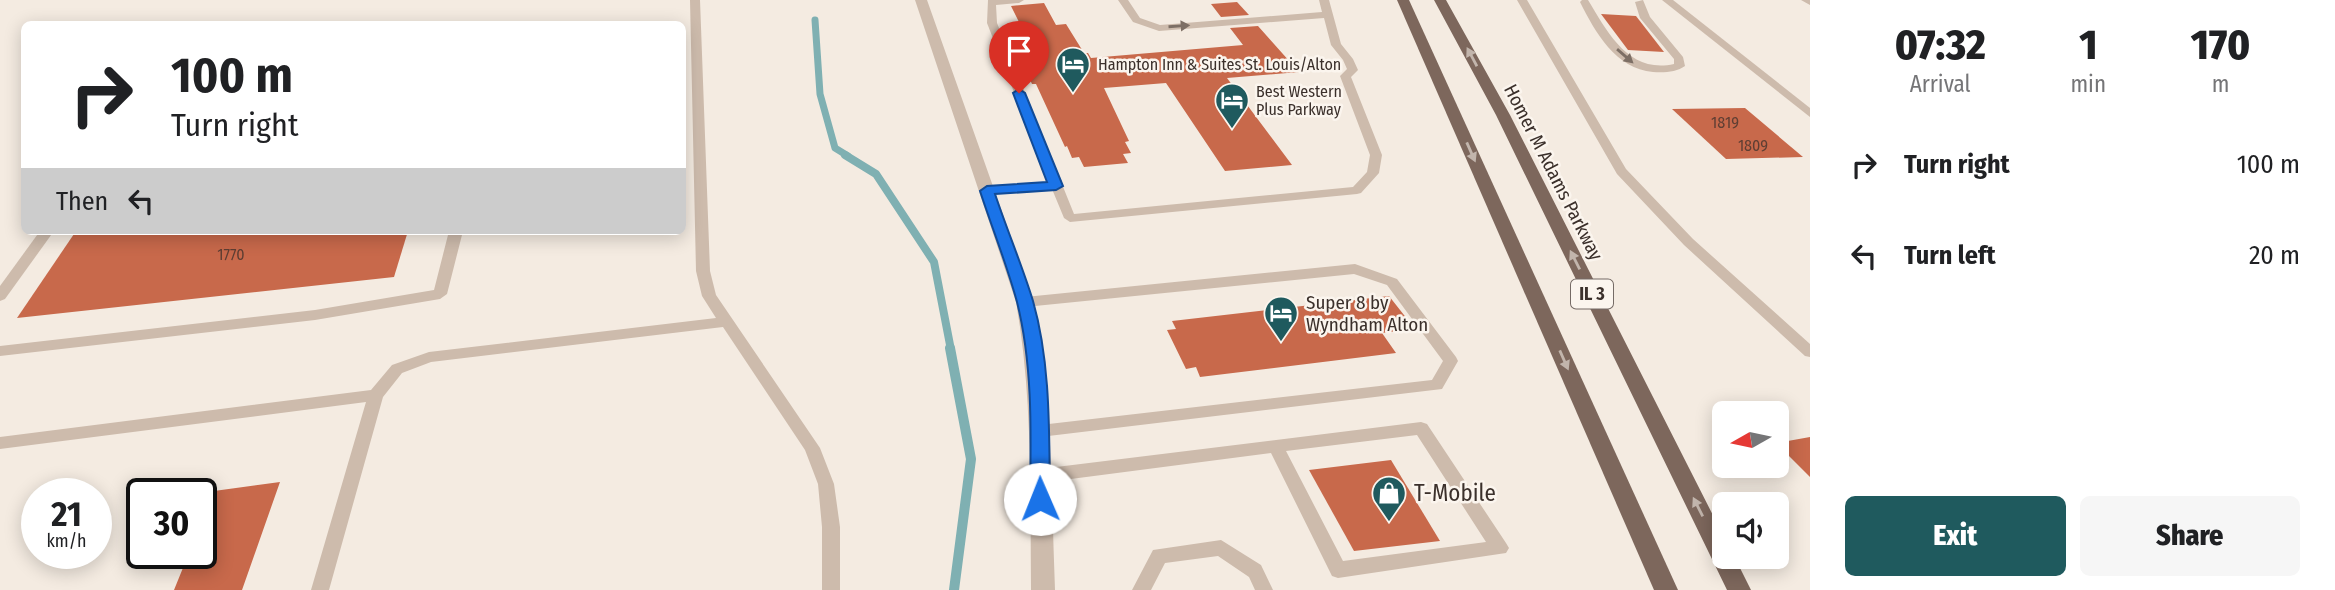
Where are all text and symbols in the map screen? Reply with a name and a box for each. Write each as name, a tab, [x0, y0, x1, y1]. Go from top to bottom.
one-way arrow	[1168, 20, 1190, 31]
text: 07:32	[1895, 20, 1986, 70]
text: 1	[2079, 20, 2097, 70]
text: 170	[2191, 20, 2250, 70]
pin	[989, 21, 1049, 93]
icon: arrive	[1000, 32, 1038, 70]
hotel icon: Hampton Inn & Suites St. Louis/Alton	[1054, 45, 1092, 94]
text: 100 m	[171, 46, 293, 105]
one-way arrow	[1466, 47, 1478, 66]
one-way arrow	[1616, 48, 1633, 63]
icon: right	[56, 49, 147, 140]
place label: Hampton Inn & Suites St. Louis/Alton	[1098, 55, 1341, 74]
text: Arrival	[1910, 70, 1971, 98]
text: min	[2070, 70, 2106, 98]
text: m	[2212, 70, 2229, 98]
street label: Homer M Adams Parkway	[1499, 80, 1608, 265]
hotel icon: Best Western Plus Parkway	[1213, 81, 1251, 130]
place label: Best Western Plus Parkway	[1256, 82, 1342, 119]
text: Turn right	[171, 106, 298, 144]
house number: 1819	[1711, 113, 1739, 132]
house number: 1809	[1738, 136, 1768, 155]
one-way arrow	[1465, 142, 1477, 162]
icon: right	[1845, 146, 1883, 184]
text: Turn right	[1904, 149, 2010, 180]
text: 100 m	[2237, 149, 2300, 180]
icon: left	[122, 182, 160, 220]
text: Then	[56, 186, 108, 217]
icon: left	[1845, 237, 1883, 275]
text: Turn left	[1904, 240, 1996, 271]
text: 20 m	[2249, 240, 2300, 271]
house number: 1770	[217, 245, 245, 264]
one-way arrow	[1569, 250, 1580, 270]
road number: IL 3	[1571, 280, 1613, 308]
place label: Super 8 by Wyndham Alton	[1306, 291, 1428, 336]
hotel icon: Super 8 by Wyndham Alton	[1262, 294, 1300, 343]
one-way arrow	[1559, 349, 1570, 370]
north arrow	[1712, 401, 1788, 478]
map controls	[1712, 401, 1789, 569]
position arrow	[1003, 462, 1077, 536]
shop icon: T-Mobile	[1370, 474, 1408, 523]
speed limit sign: 30	[126, 478, 217, 569]
place label: T-Mobile	[1414, 479, 1496, 507]
button: sound	[1712, 492, 1789, 569]
text: 21	[51, 493, 82, 535]
button: Exit	[1845, 496, 2066, 576]
button: Share	[2080, 496, 2300, 576]
one-way arrow	[1692, 497, 1704, 517]
text: km/h	[46, 530, 87, 552]

